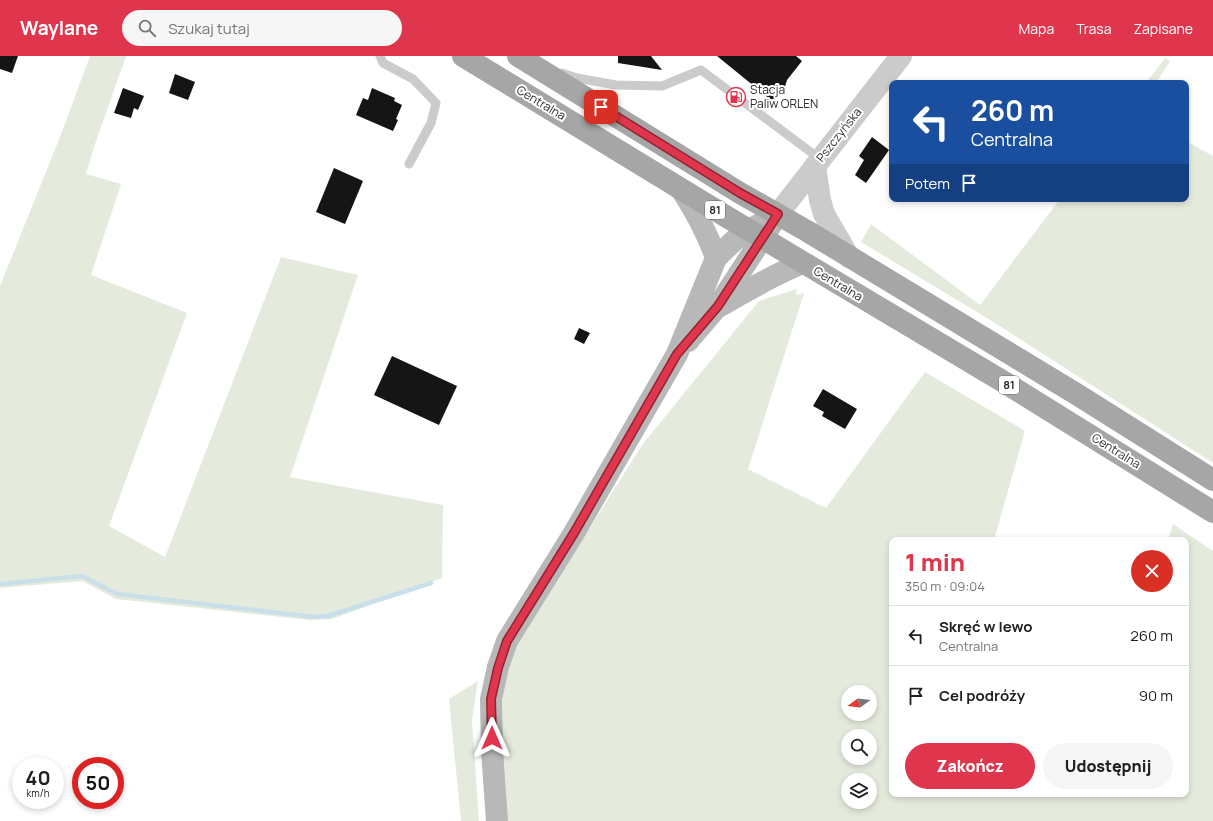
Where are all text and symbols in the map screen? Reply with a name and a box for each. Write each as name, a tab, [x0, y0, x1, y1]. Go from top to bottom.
search box	[122, 10, 402, 46]
text: Waylane	[20, 15, 98, 41]
icon: search	[136, 17, 158, 39]
text: Szukaj tutaj	[168, 18, 250, 39]
text: Mapa	[1019, 19, 1054, 38]
text: Trasa	[1076, 19, 1111, 38]
text: Zapisane	[1133, 19, 1193, 38]
street label: Centralna	[513, 81, 569, 124]
place label: Stacja Paliw ORLEN	[750, 81, 818, 112]
fuel station icon: Stacja Paliw ORLEN	[725, 86, 747, 108]
pin	[584, 90, 618, 124]
text: 260 m	[971, 91, 1054, 129]
icon: arrive	[590, 96, 612, 118]
icon: left	[905, 96, 957, 148]
street label: Pszczyńska	[812, 104, 865, 165]
text: Centralna	[971, 127, 1053, 151]
icon: arrive	[958, 172, 980, 194]
text: Potem	[905, 173, 950, 194]
road number: 81	[705, 201, 725, 219]
street label: Centralna	[810, 262, 866, 305]
road number: 81	[999, 376, 1019, 394]
street label: Centralna	[1089, 429, 1144, 472]
text: 1 min	[905, 545, 965, 578]
button: close	[1131, 550, 1173, 592]
text: 350 m · 09:04	[905, 577, 985, 595]
text: Skręć w lewo	[939, 616, 1033, 637]
icon: left	[905, 625, 927, 647]
text: 260 m	[1130, 625, 1173, 646]
text: Centralna	[939, 637, 998, 655]
north arrow	[841, 685, 877, 721]
map controls	[841, 685, 877, 809]
icon: arrive	[905, 685, 927, 707]
text: Cel podróży	[939, 685, 1025, 706]
text: 90 m	[1139, 685, 1173, 706]
position arrow	[471, 717, 513, 759]
button: search	[841, 729, 877, 765]
button: Zakończ	[905, 743, 1035, 789]
button: Udostępnij	[1043, 743, 1173, 789]
speed limit sign: 50	[72, 757, 124, 809]
text: 40	[25, 764, 51, 791]
button: layers	[841, 773, 877, 809]
text: km/h	[26, 786, 50, 800]

